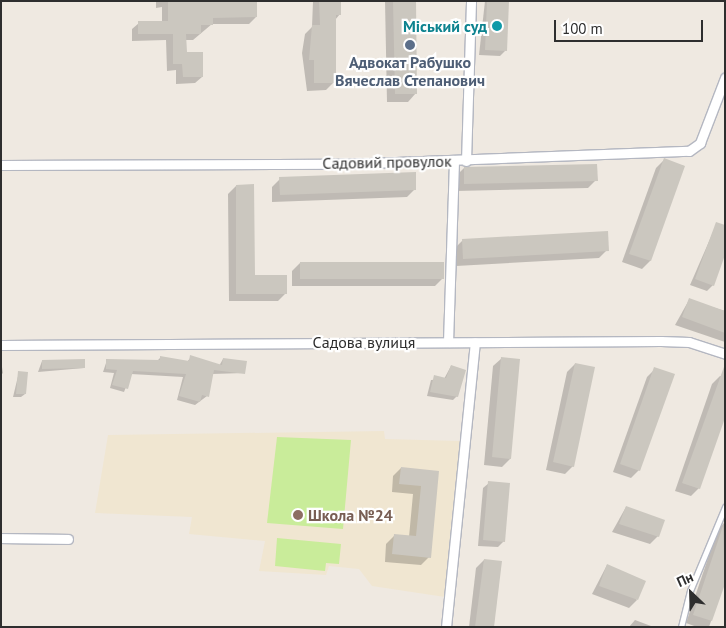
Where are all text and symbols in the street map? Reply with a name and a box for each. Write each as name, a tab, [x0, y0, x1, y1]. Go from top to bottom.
scale bar	[556, 10, 705, 42]
place label: Міський суд	[403, 16, 487, 36]
text: 100 m	[562, 19, 603, 38]
marker: Міський суд	[491, 20, 503, 32]
marker: Адвокат Рабушко Вячеслав Степанович	[404, 39, 416, 51]
place label: Адвокат Рабушко Вячеслав Степанович	[335, 52, 485, 90]
street label: Садовий провулок	[322, 151, 452, 173]
street label: Садова вулиця	[313, 332, 415, 352]
place label: Школа №24	[308, 505, 393, 525]
marker: Школа №24	[292, 509, 304, 521]
north arrow	[666, 568, 716, 618]
text: Пн	[674, 568, 696, 591]

